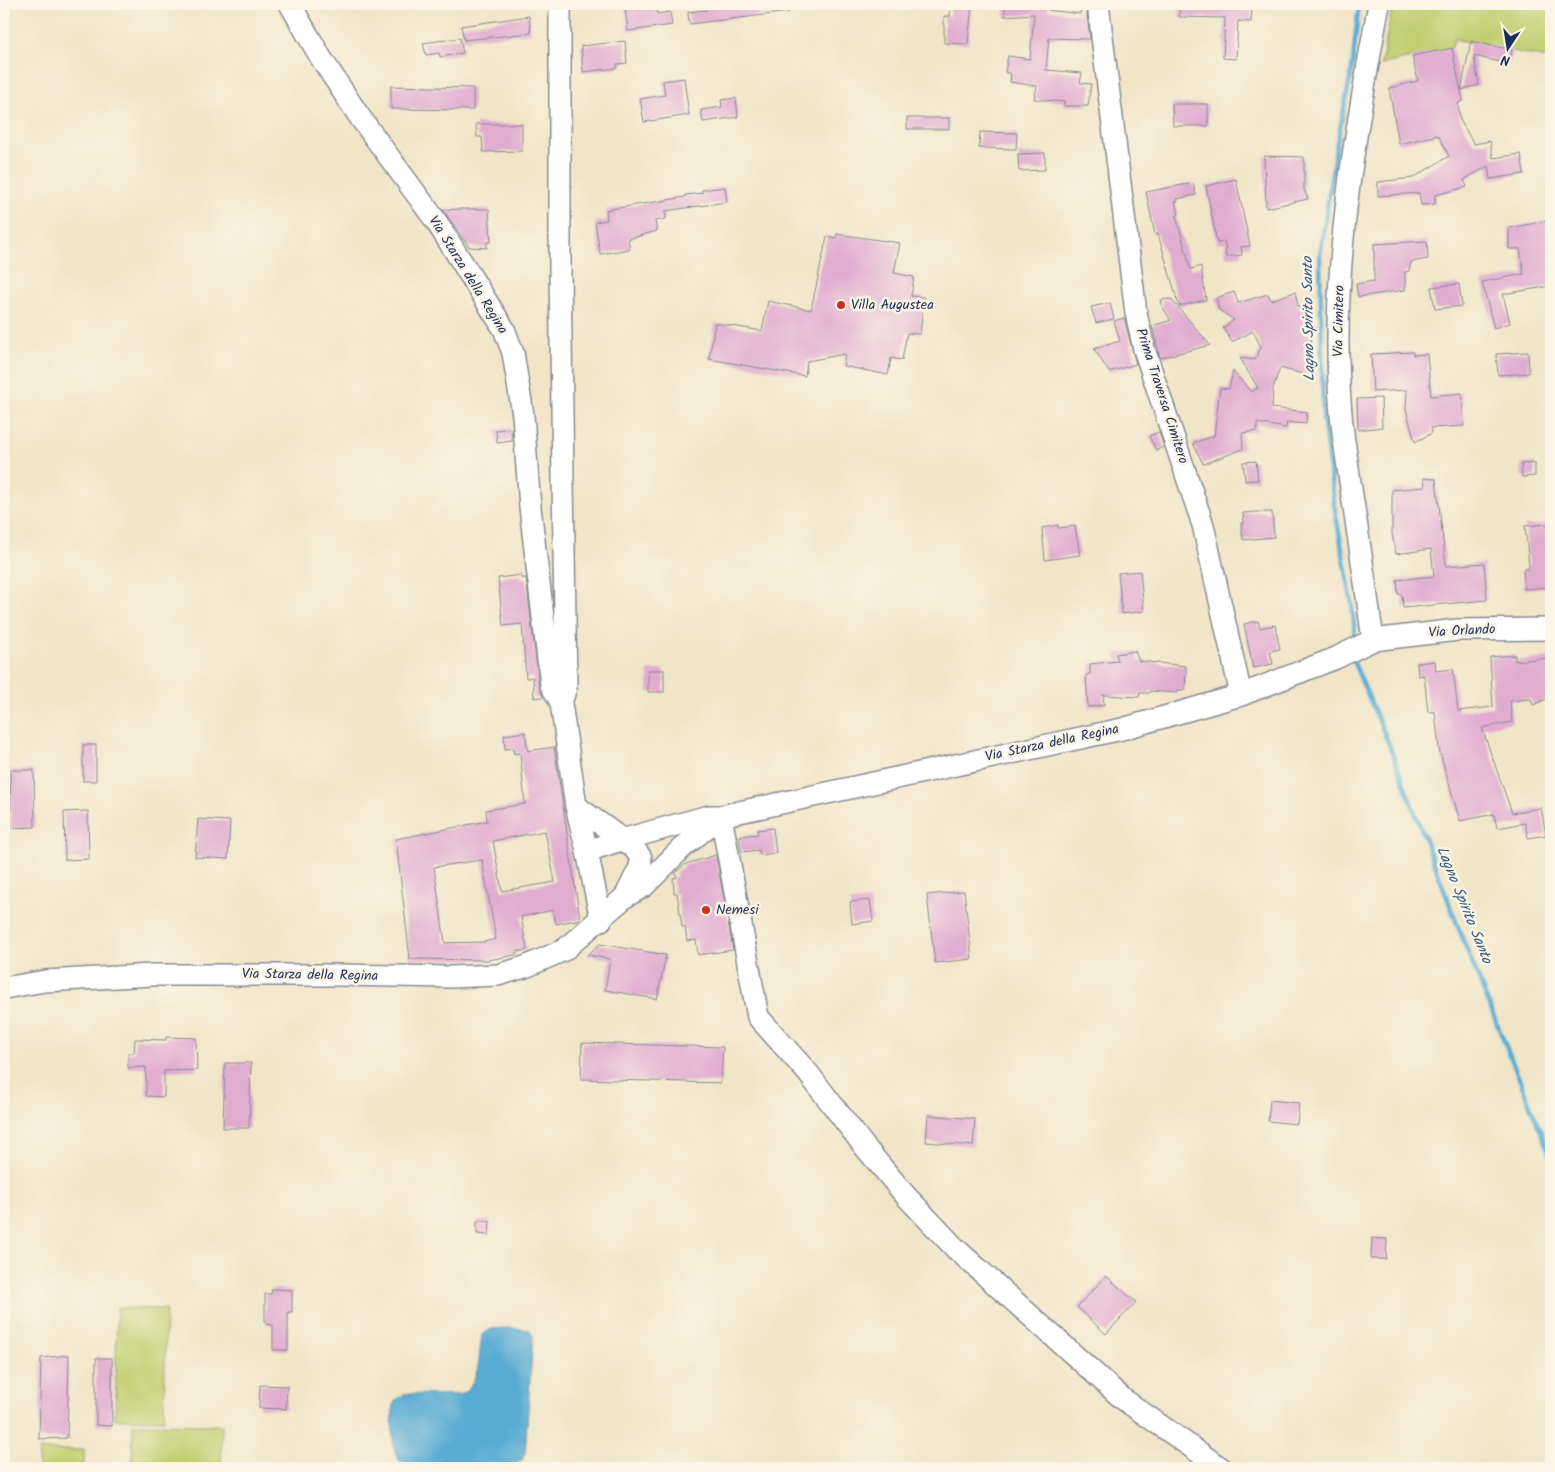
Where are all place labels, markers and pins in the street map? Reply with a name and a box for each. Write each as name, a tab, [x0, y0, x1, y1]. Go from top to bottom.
place label: Villa Augustea	[851, 294, 934, 316]
marker: Villa Augustea	[835, 299, 847, 311]
place label: Nemesi	[716, 899, 759, 921]
marker: Nemesi	[700, 904, 712, 916]

